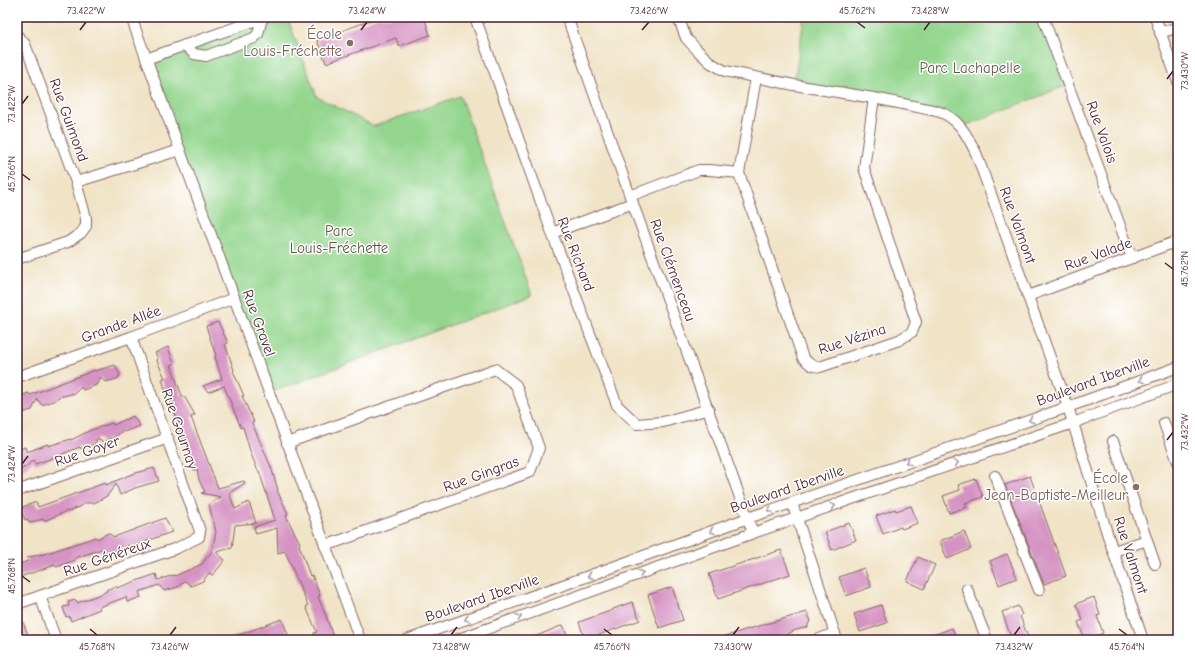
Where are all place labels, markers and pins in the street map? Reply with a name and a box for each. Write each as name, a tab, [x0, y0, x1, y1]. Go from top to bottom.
place label: École Louis-Fréchette	[243, 24, 342, 60]
marker: École Louis-Fréchette	[345, 38, 355, 48]
place label: École Jean-Baptiste-Meilleur	[984, 468, 1128, 504]
marker: École Jean-Baptiste-Meilleur	[1131, 482, 1141, 492]

